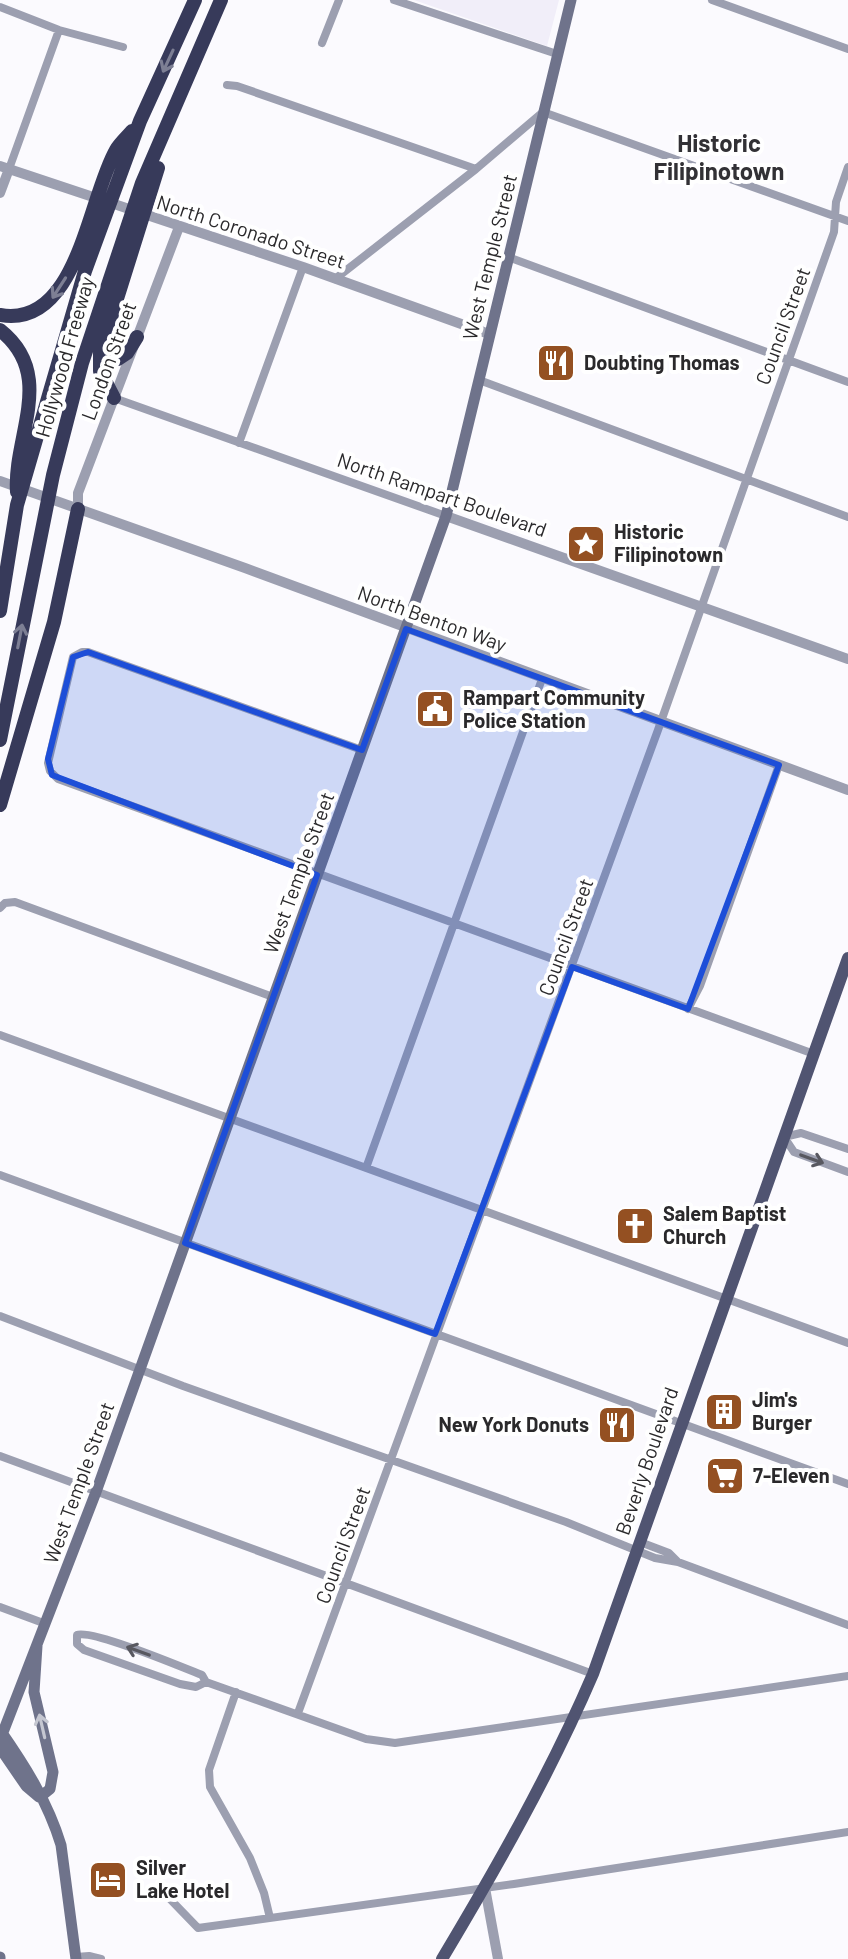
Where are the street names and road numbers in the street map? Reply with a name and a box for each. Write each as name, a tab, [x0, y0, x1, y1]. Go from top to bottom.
street label: West Temple Street	[457, 171, 521, 342]
street label: North Coronado Street	[154, 189, 348, 273]
street label: Council Street	[750, 264, 814, 388]
street label: Hollywood Freeway	[30, 274, 98, 440]
street label: London Street	[76, 298, 141, 423]
street label: North Rampart Boulevard	[334, 447, 550, 541]
street label: North Benton Way	[355, 580, 510, 656]
street label: West Temple Street	[258, 789, 338, 957]
street label: Council Street	[533, 875, 597, 999]
street label: Beverly Boulevard	[610, 1384, 683, 1538]
street label: West Temple Street	[38, 1399, 118, 1567]
street label: Council Street	[310, 1483, 374, 1607]

